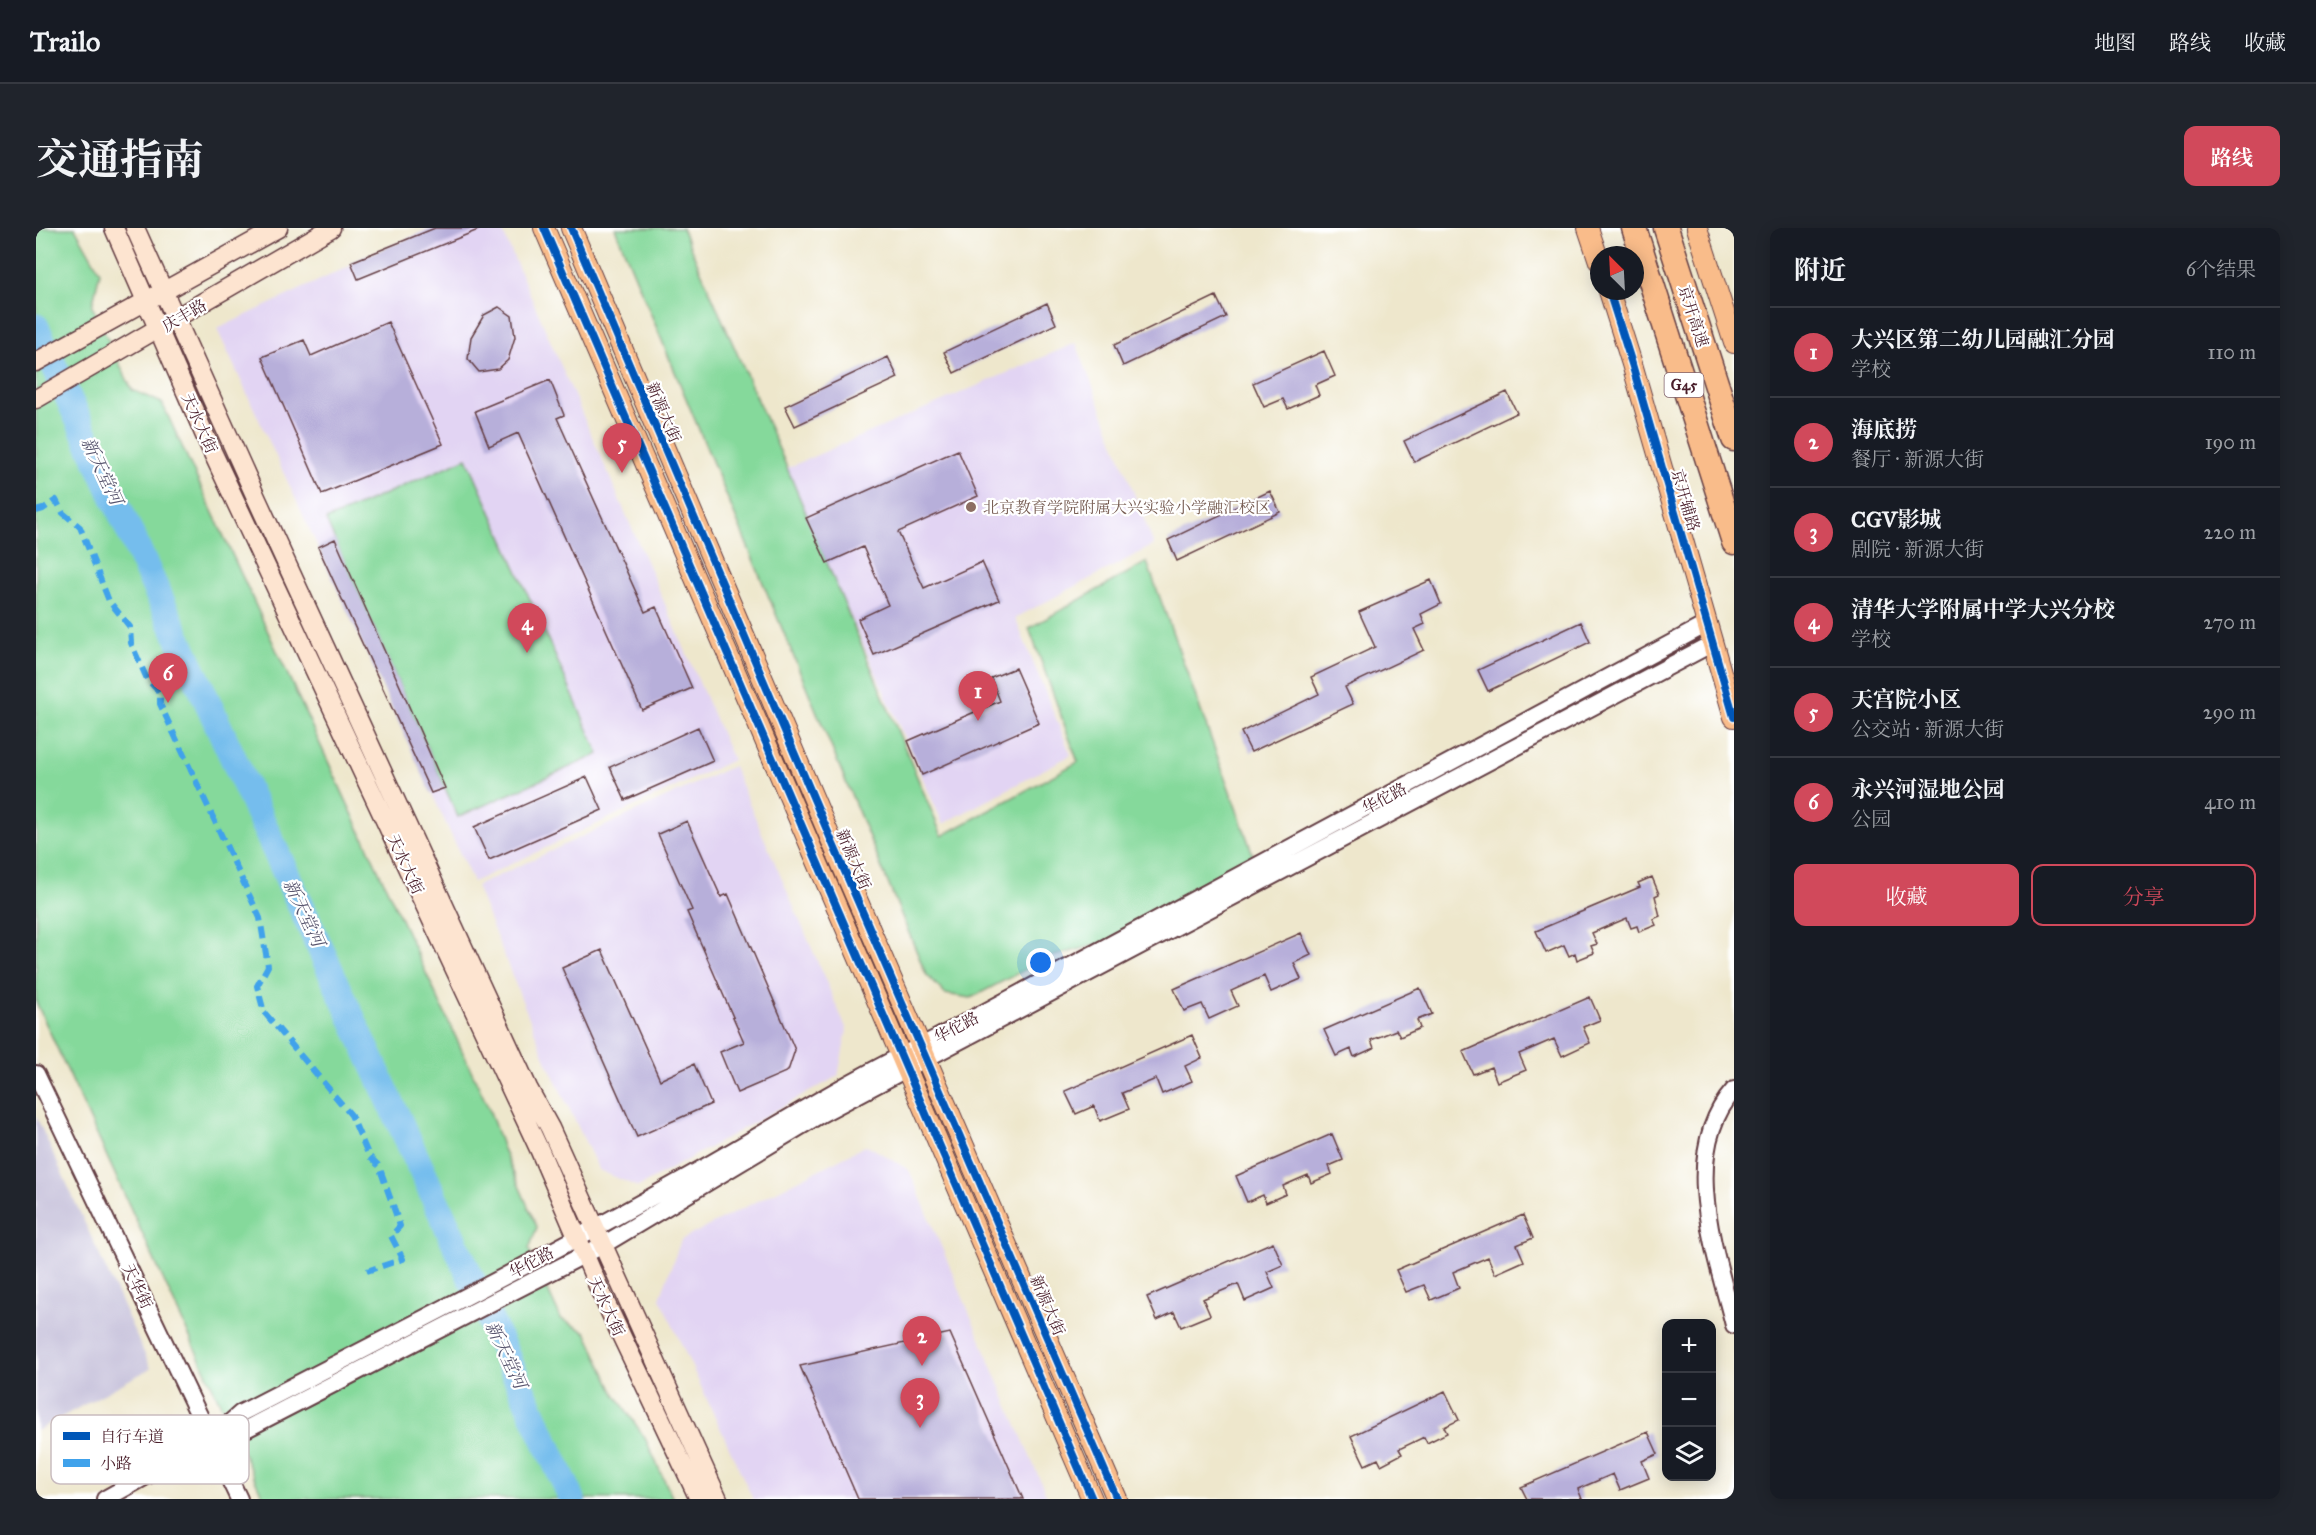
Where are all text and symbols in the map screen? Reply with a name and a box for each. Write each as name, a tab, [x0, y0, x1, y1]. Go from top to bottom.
text: Trailo	[30, 24, 100, 59]
text: 地图	[2094, 30, 2136, 56]
text: 路线	[2169, 30, 2211, 56]
text: 收藏	[2244, 30, 2286, 56]
button: 路线	[2184, 126, 2280, 186]
text: 交通指南	[36, 134, 204, 186]
north arrow	[1590, 246, 1644, 300]
text: 附近	[1794, 254, 1846, 286]
text: 6个结果	[2186, 257, 2256, 281]
street label: 京开高速	[1675, 283, 1712, 350]
street label: 庆丰路	[159, 295, 210, 336]
text: 大兴区第二幼儿园融汇分园	[1851, 326, 2115, 353]
text: 1	[1810, 340, 1817, 364]
text: 110 m	[2208, 340, 2256, 364]
text: 学校	[1851, 357, 1891, 381]
road number: G45	[1664, 373, 1704, 397]
street label: 新源大街	[642, 379, 685, 445]
street label: 天水大街	[178, 390, 221, 456]
text: 海底捞	[1851, 416, 1917, 443]
pin: 5	[602, 424, 642, 473]
text: 2	[1809, 430, 1818, 454]
text: 190 m	[2205, 430, 2256, 454]
water label: 新天堂河	[77, 434, 128, 511]
text: 餐厅 · 新源大街	[1851, 447, 1984, 471]
street label: 京开辅路	[1668, 467, 1703, 534]
place label: 北京教育学院附属大兴实验小学融汇校区	[983, 498, 1271, 517]
marker: 北京教育学院附属大兴实验小学融汇校区	[964, 500, 978, 514]
text: CGV影城	[1851, 506, 1941, 533]
text: 3	[1810, 520, 1818, 544]
text: 220 m	[2204, 520, 2256, 544]
text: 剧院 · 新源大街	[1851, 537, 1984, 561]
text: 清华大学附属中学大兴分校	[1851, 596, 2115, 623]
pin: 4	[508, 604, 546, 653]
text: 4	[1808, 610, 1819, 634]
text: 270 m	[2203, 610, 2256, 634]
text: 学校	[1851, 627, 1891, 651]
pin: 6	[148, 654, 188, 703]
pin: 1	[958, 672, 998, 721]
text: 天宫院小区	[1851, 686, 1961, 713]
text: 5	[1809, 700, 1818, 724]
text: 290 m	[2203, 700, 2256, 724]
text: 公交站 · 新源大街	[1851, 717, 2004, 741]
text: 永兴河湿地公园	[1851, 776, 2005, 803]
street label: 华佗路	[1359, 779, 1410, 818]
text: 6	[1808, 790, 1819, 814]
text: 410 m	[2204, 790, 2256, 814]
text: 公园	[1851, 807, 1891, 831]
street label: 新源大街	[832, 826, 875, 892]
street label: 天水大街	[383, 831, 428, 897]
button: 收藏	[1794, 864, 2019, 926]
button: 分享	[2031, 864, 2256, 926]
water label: 新天堂河	[279, 876, 330, 953]
your location	[1026, 948, 1055, 977]
street label: 华佗路	[931, 1008, 982, 1047]
street label: 华佗路	[506, 1243, 557, 1282]
street label: 天华街	[118, 1260, 157, 1312]
street label: 新源大街	[1026, 1272, 1069, 1338]
street label: 天水大街	[584, 1273, 629, 1339]
pin: 2	[902, 1316, 942, 1366]
water label: 新天堂河	[481, 1318, 532, 1395]
map controls	[1662, 1319, 1716, 1481]
button: +	[1662, 1319, 1716, 1373]
button: −	[1662, 1373, 1716, 1427]
pin: 3	[900, 1378, 940, 1428]
legend	[51, 1415, 249, 1484]
text: 自行车道	[100, 1427, 164, 1446]
button: layers	[1662, 1427, 1716, 1481]
text: 小路	[100, 1454, 132, 1473]

